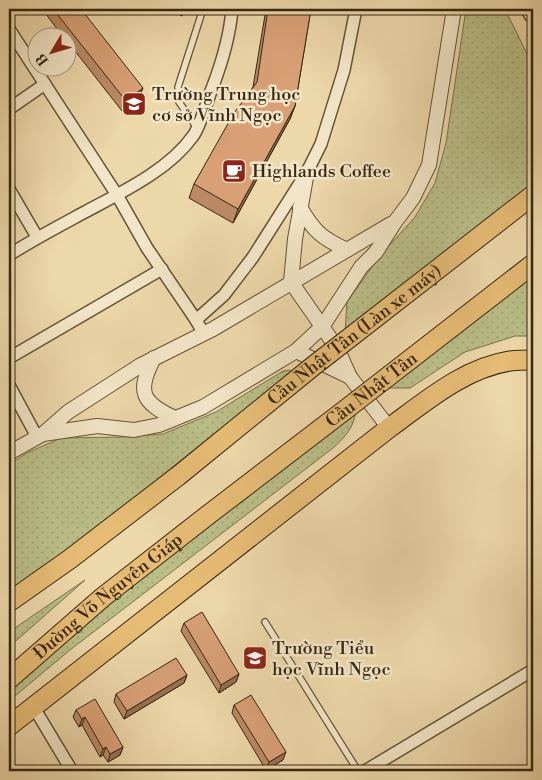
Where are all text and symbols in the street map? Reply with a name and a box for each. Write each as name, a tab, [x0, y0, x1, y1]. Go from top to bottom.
north arrow	[28, 28, 78, 78]
text: B	[32, 50, 53, 69]
place label: Trường Trung học cơ sở Vĩnh Ngọc	[152, 83, 300, 127]
school or university icon: Trường Trung học cơ sở Vĩnh Ngọc	[121, 91, 147, 117]
cafe icon: Highlands Coffee	[221, 158, 247, 184]
place label: Highlands Coffee	[252, 160, 391, 183]
street label: Cầu Nhật Tân (Làn xe máy)	[263, 259, 447, 409]
street label: Cầu Nhật Tân	[321, 348, 421, 432]
street label: Đường Võ Nguyên Giáp	[28, 528, 187, 665]
place label: Trường Tiểu học Vĩnh Ngọc	[272, 637, 391, 681]
school or university icon: Trường Tiểu học Vĩnh Ngọc	[242, 645, 268, 671]

